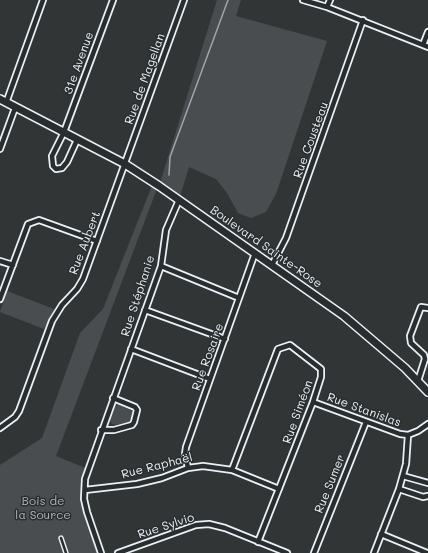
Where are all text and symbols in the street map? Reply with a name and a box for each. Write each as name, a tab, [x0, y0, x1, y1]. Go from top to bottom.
street label: 31e Avenue	[61, 30, 97, 96]
street label: Rue de Magellan	[122, 31, 168, 127]
street label: Rue Cousteau	[290, 100, 332, 180]
street label: Boulevard Sainte-Rose	[207, 203, 325, 291]
street label: Rue Aubert	[66, 209, 104, 277]
street label: Rue Stéphanie	[118, 254, 158, 338]
street label: Rue Rosaire	[189, 321, 227, 393]
street label: Rue Siméon	[280, 378, 316, 446]
street label: Rue Stanislas	[325, 390, 403, 430]
street label: Rue Raphaël	[120, 450, 194, 482]
street label: Rue Sumer	[312, 453, 348, 515]
park label: Bois de la Source	[15, 494, 71, 522]
street label: Rue Sylvio	[136, 510, 196, 542]

